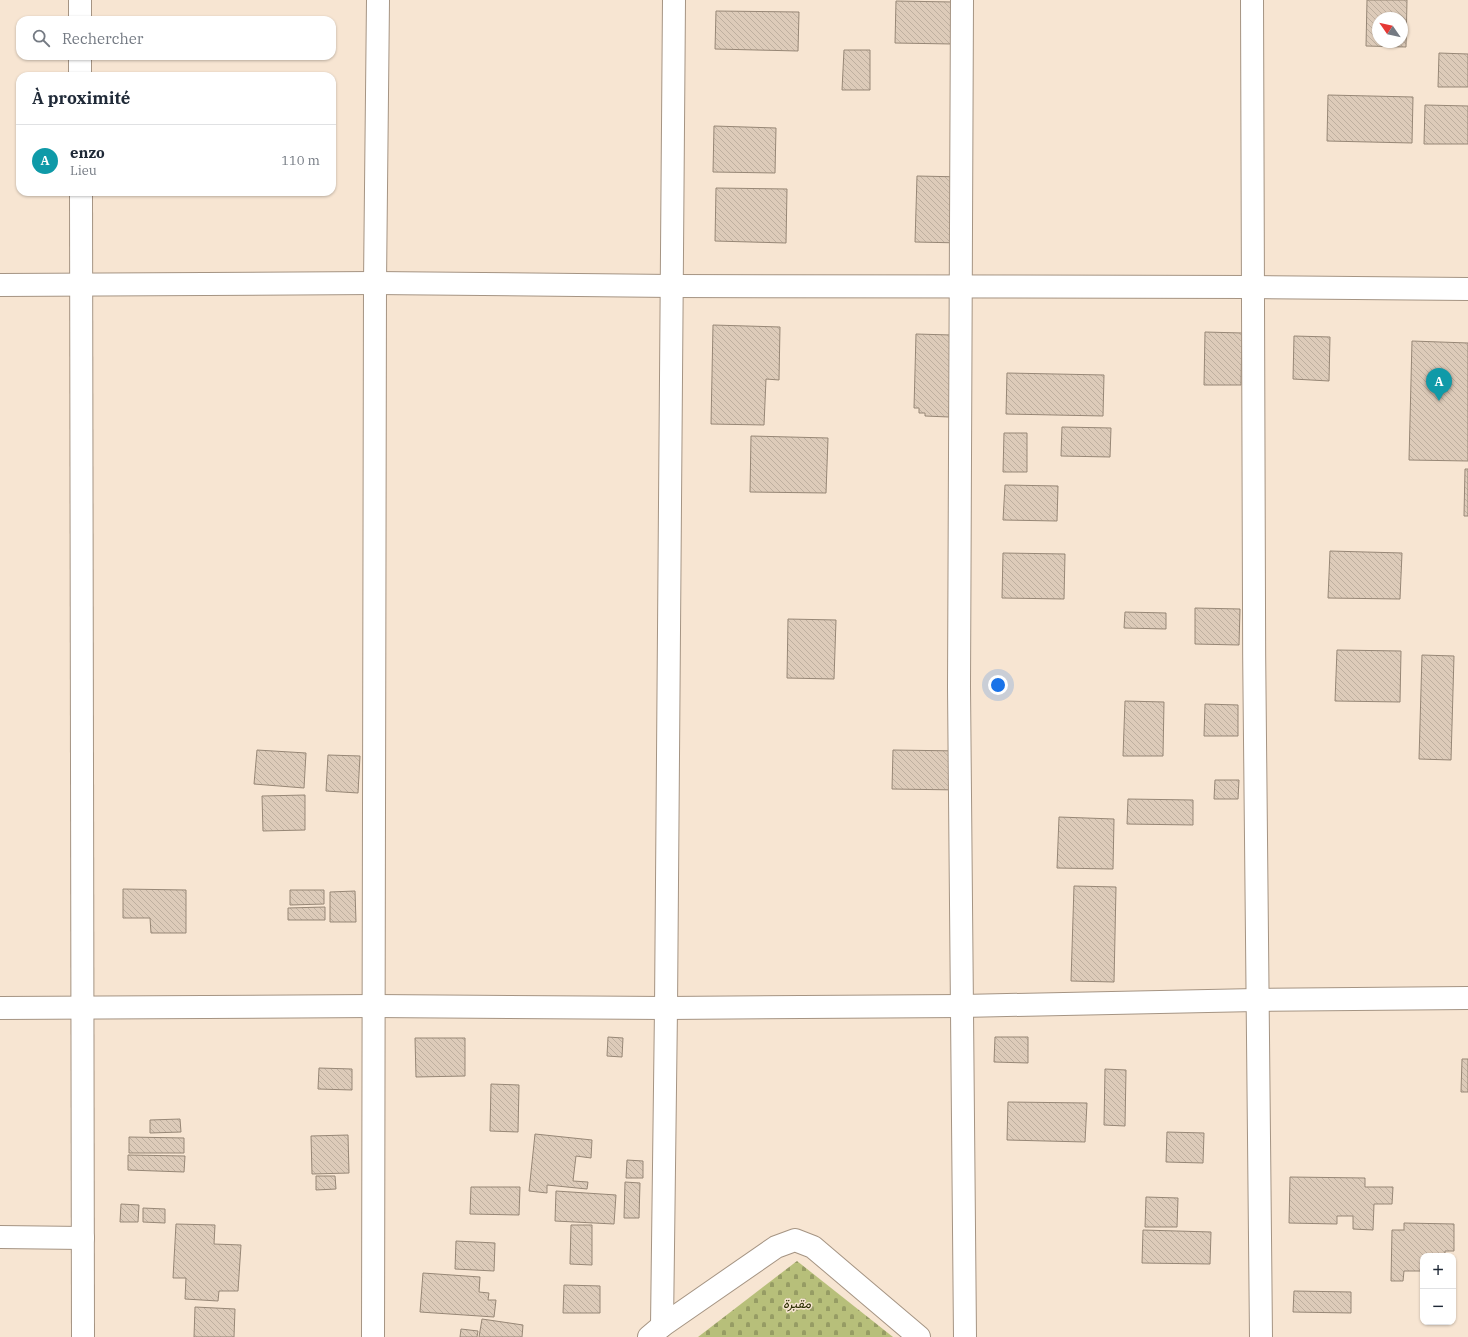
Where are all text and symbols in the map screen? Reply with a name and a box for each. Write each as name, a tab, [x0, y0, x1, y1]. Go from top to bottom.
north arrow	[1372, 12, 1408, 48]
search box	[16, 16, 336, 60]
icon: search	[30, 27, 52, 49]
text: Rechercher	[62, 29, 143, 48]
text: À proximité	[32, 87, 130, 109]
text: enzo	[70, 143, 105, 162]
text: A	[40, 152, 50, 169]
text: 110 m	[281, 152, 320, 169]
text: Lieu	[70, 162, 97, 179]
pin: A	[1426, 368, 1452, 401]
your location	[988, 675, 1008, 695]
map controls	[1420, 1253, 1456, 1325]
button: +	[1420, 1253, 1456, 1289]
button: −	[1420, 1289, 1456, 1325]
park label: مقبرة	[783, 1295, 811, 1312]

